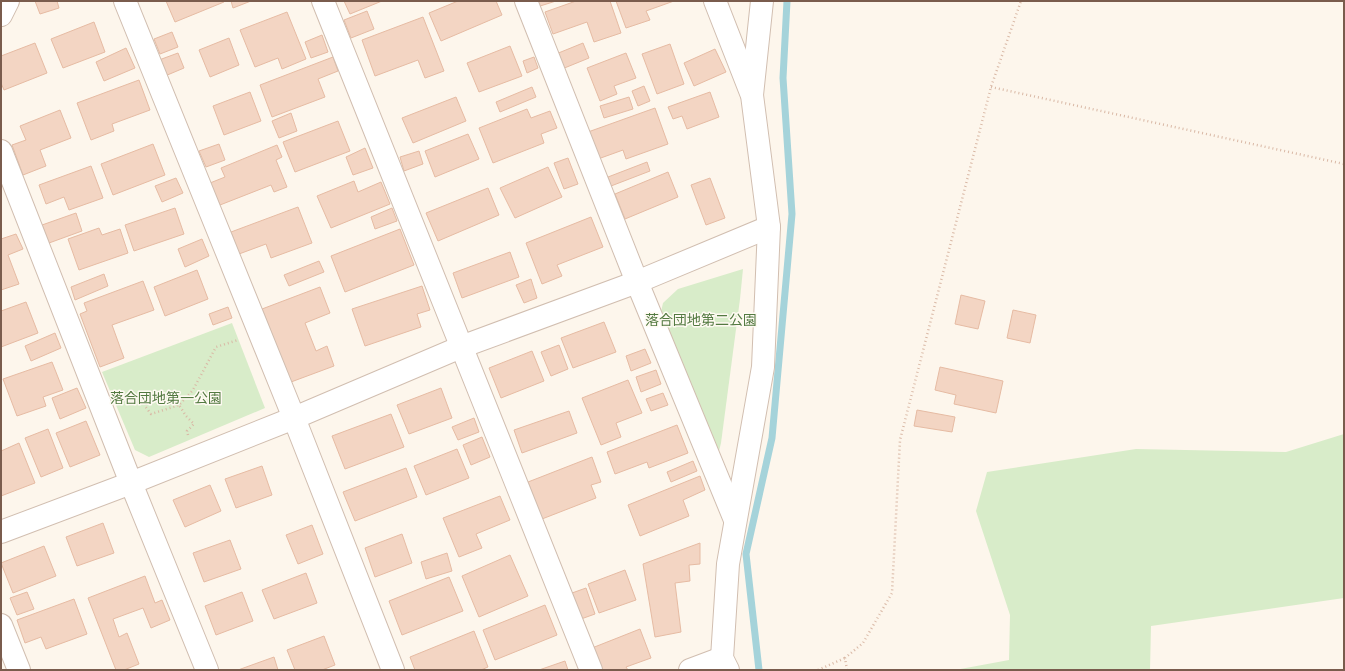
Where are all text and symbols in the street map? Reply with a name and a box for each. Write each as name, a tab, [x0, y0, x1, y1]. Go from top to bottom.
park label: 落合団地第二公園	[645, 311, 757, 329]
park label: 落合団地第一公園	[110, 389, 222, 407]

